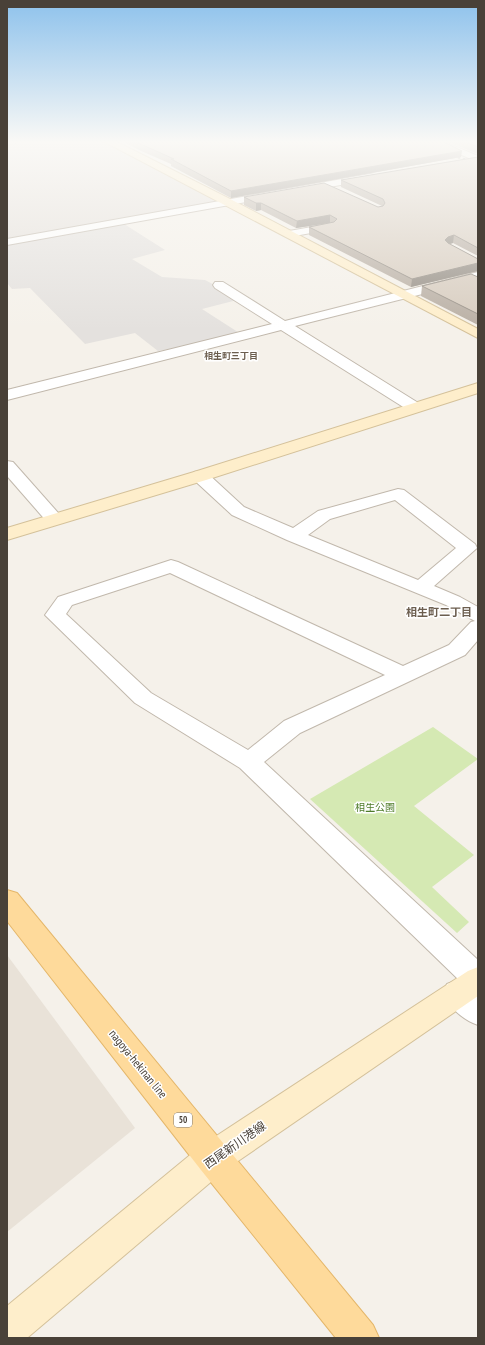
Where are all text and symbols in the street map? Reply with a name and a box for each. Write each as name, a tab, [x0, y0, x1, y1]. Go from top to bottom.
district label: 相生町三丁目	[204, 350, 258, 361]
district label: 相生町二丁目	[406, 605, 472, 619]
park label: 相生公園	[355, 801, 395, 814]
street label: nagoya-hekinan line	[106, 1026, 171, 1101]
road number: 50	[174, 1113, 192, 1127]
street label: 西尾新川港線	[201, 1118, 269, 1171]

